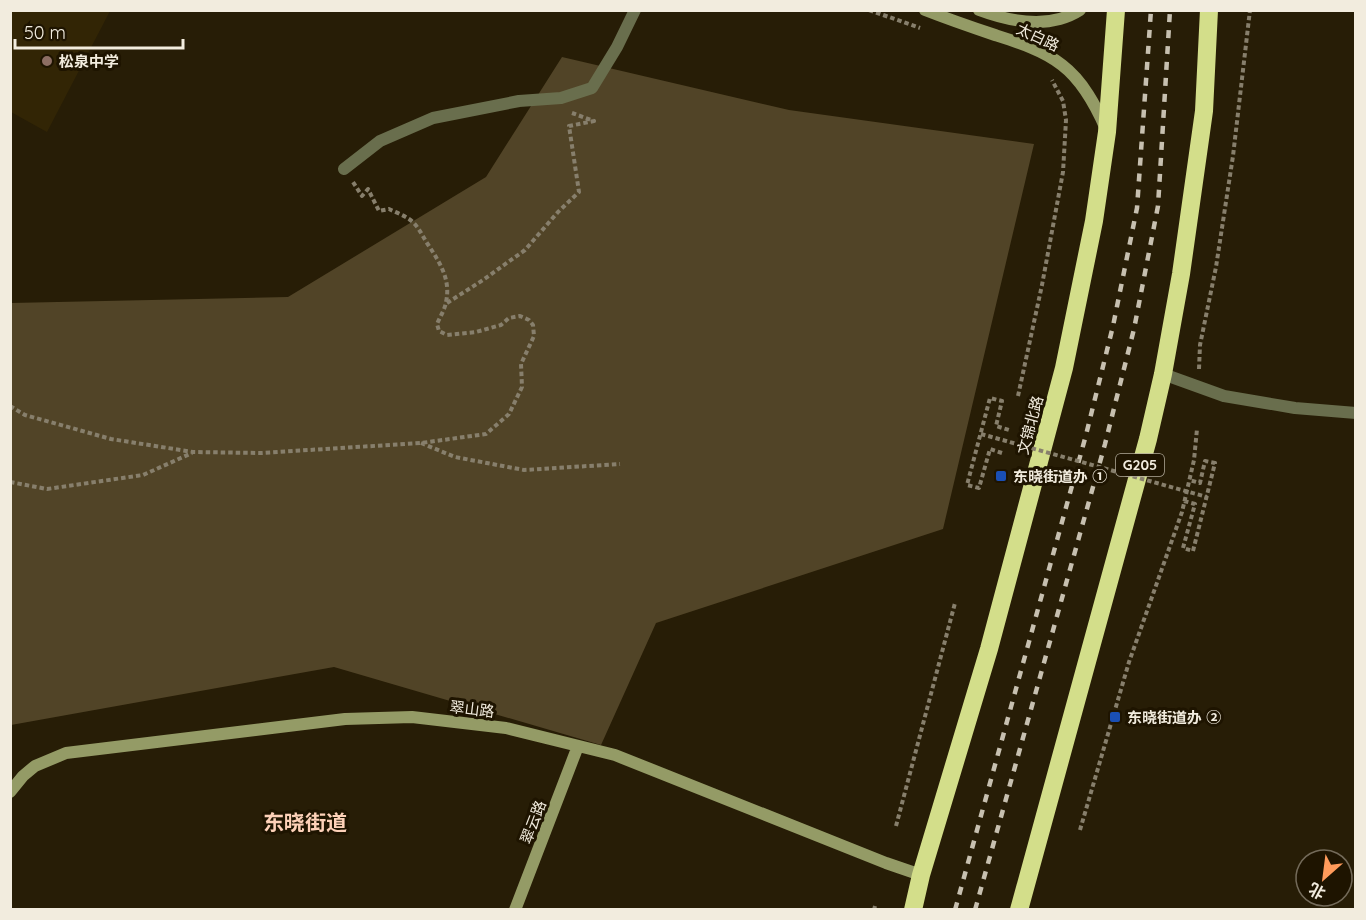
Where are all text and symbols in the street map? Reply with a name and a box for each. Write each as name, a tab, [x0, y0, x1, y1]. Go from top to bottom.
scale bar	[15, 12, 183, 50]
street label: 太白路	[1014, 19, 1062, 55]
text: 50 m	[24, 21, 66, 44]
place label: 松泉中学	[59, 52, 119, 71]
marker: 松泉中学	[40, 54, 54, 68]
street label: 文锦北路	[1013, 394, 1047, 456]
road number: G205	[1116, 454, 1164, 476]
place label: 东晓街道办 ①	[1013, 467, 1107, 486]
marker: 东晓街道办 ①	[994, 469, 1008, 483]
street label: 翠山路	[449, 697, 495, 721]
place label: 东晓街道办 ②	[1127, 708, 1221, 727]
marker: 东晓街道办 ②	[1108, 710, 1122, 724]
street label: 翠云路	[516, 798, 550, 846]
district label: 东晓街道	[263, 809, 347, 835]
north arrow	[1294, 848, 1354, 908]
text: 北	[1305, 879, 1329, 904]

